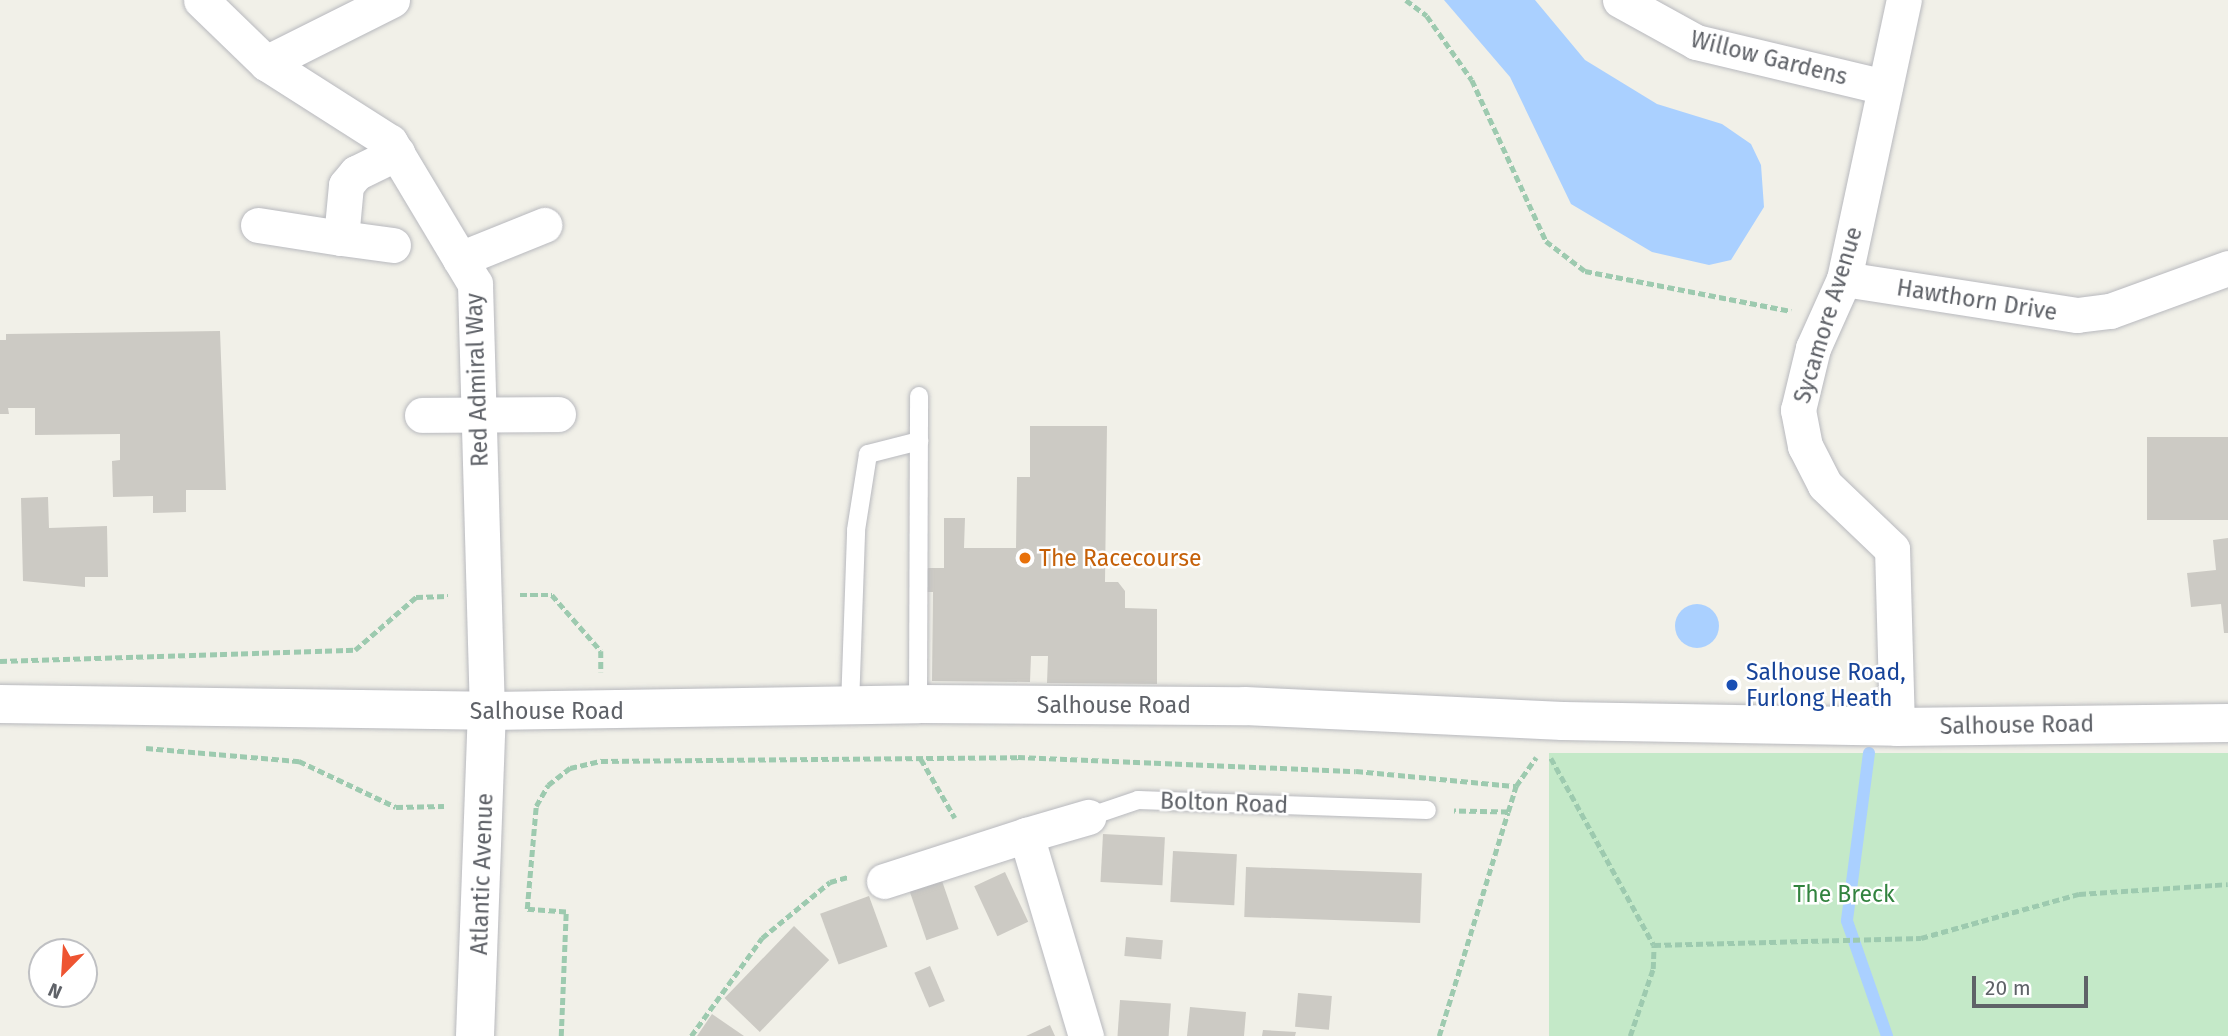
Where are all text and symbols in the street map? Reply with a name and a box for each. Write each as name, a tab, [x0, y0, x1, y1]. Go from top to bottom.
street label: Willow Gardens	[1688, 25, 1850, 91]
street label: Sycamore Avenue	[1788, 223, 1868, 407]
street label: Hawthorn Drive	[1895, 274, 2059, 326]
street label: Red Admiral Way	[460, 293, 494, 467]
place label: The Racecourse	[1039, 544, 1201, 572]
marker: The Racecourse	[1017, 550, 1033, 566]
place label: Salhouse Road, Furlong Heath	[1746, 658, 1906, 712]
marker: Salhouse Road, Furlong Heath	[1724, 677, 1740, 693]
street label: Salhouse Road	[1037, 691, 1191, 719]
street label: Salhouse Road	[470, 697, 624, 725]
street label: Salhouse Road	[1940, 710, 2094, 740]
street label: Bolton Road	[1159, 787, 1289, 819]
street label: Atlantic Avenue	[465, 793, 499, 955]
park label: The Breck	[1793, 880, 1895, 908]
north arrow	[28, 938, 98, 1008]
scale bar	[1976, 962, 2092, 1006]
text: 20 m	[1985, 975, 2031, 1001]
text: N	[45, 978, 66, 1004]

